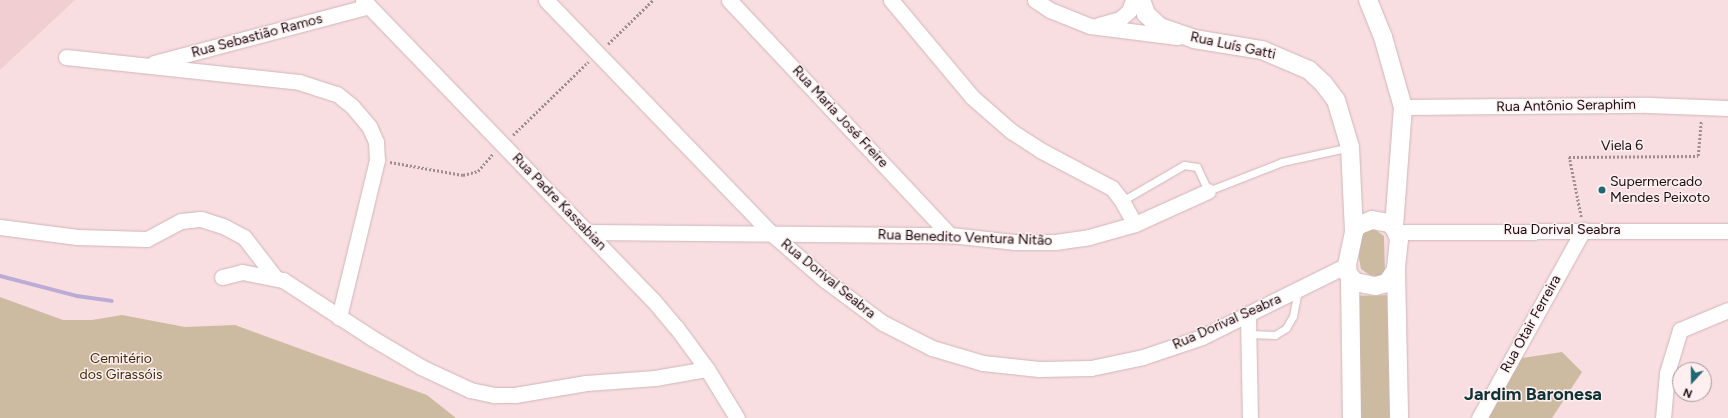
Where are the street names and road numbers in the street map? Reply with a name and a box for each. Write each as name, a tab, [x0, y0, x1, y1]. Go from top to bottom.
street label: Rua Sebastião Ramos	[190, 10, 324, 62]
street label: Rua Luís Gatti	[1189, 29, 1277, 63]
street label: Rua Maria José Freire	[788, 63, 892, 171]
street label: Rua Antônio Seraphim	[1496, 96, 1636, 116]
street label: Viela 6	[1601, 137, 1643, 155]
street label: Rua Padre Kassabian	[508, 150, 610, 254]
street label: Rua Dorival Seabra	[1503, 222, 1621, 238]
street label: Rua Benedito Ventura Nitão	[877, 227, 1053, 249]
street label: Rua Dorival Seabra	[777, 236, 879, 322]
street label: Rua Otair Ferreira	[1497, 272, 1565, 376]
street label: Rua Dorival Seabra	[1170, 291, 1284, 353]

